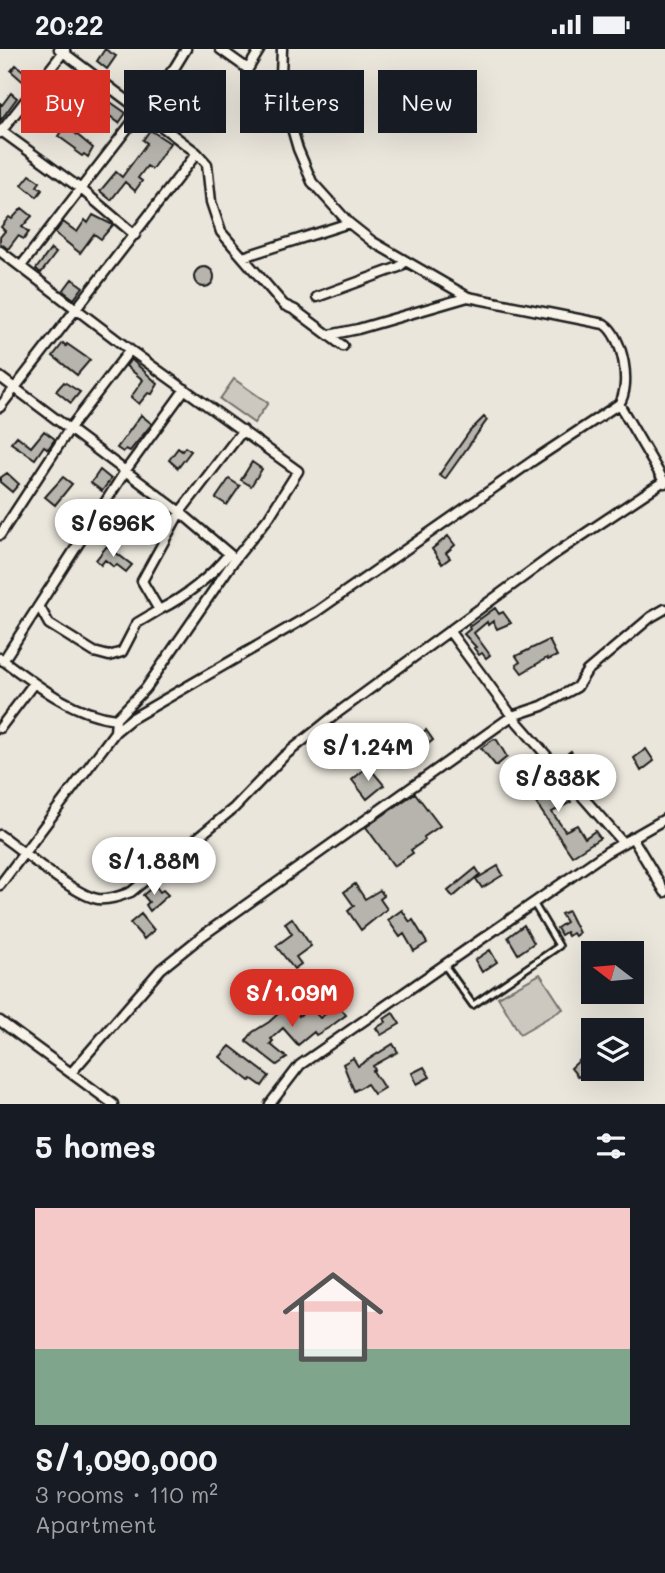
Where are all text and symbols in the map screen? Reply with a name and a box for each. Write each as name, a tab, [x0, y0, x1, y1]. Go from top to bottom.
text: 20:22	[35, 8, 104, 42]
chip: Buy	[21, 70, 110, 133]
chip: Rent	[124, 70, 226, 133]
chip: Filters	[240, 70, 364, 133]
chip: New	[378, 70, 477, 133]
pin: S/696K	[56, 499, 170, 559]
text: S/696K	[71, 507, 155, 537]
pin: S/1.24M	[303, 723, 433, 783]
text: S/1.24M	[322, 731, 414, 761]
pin: S/838K	[501, 755, 615, 814]
text: S/838K	[515, 762, 601, 792]
pin: S/1.88M	[89, 837, 219, 897]
text: S/1.88M	[108, 845, 200, 875]
north arrow	[581, 941, 644, 1005]
map controls	[581, 941, 644, 1081]
pin: S/1.09M	[227, 969, 357, 1029]
text: S/1.09M	[246, 977, 338, 1007]
button: layers	[581, 1018, 644, 1081]
text: 5 homes	[35, 1126, 156, 1166]
icon: filters	[592, 1127, 630, 1165]
icon: home	[270, 1254, 396, 1380]
text: S/1,090,000	[35, 1439, 218, 1479]
text: 3 rooms · 110 m²	[35, 1479, 218, 1509]
text: Apartment	[35, 1509, 157, 1539]

